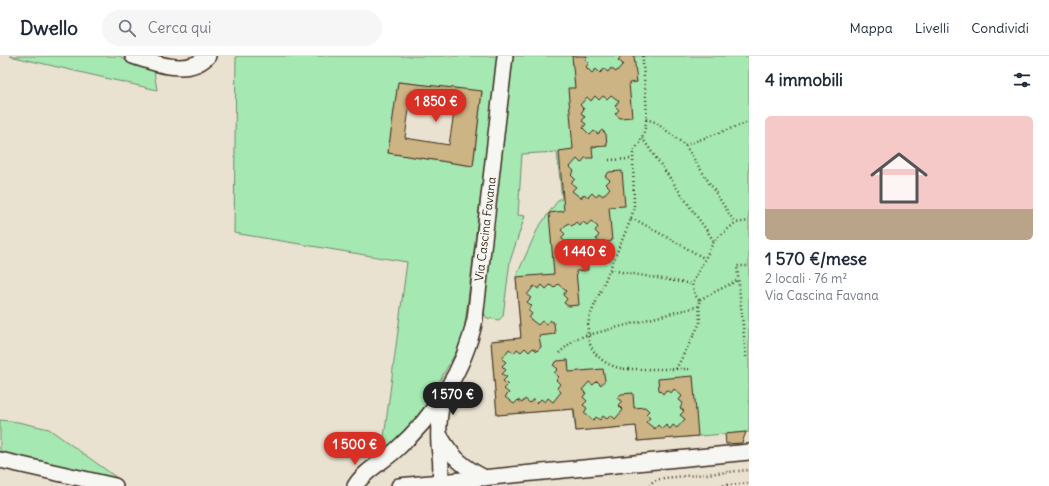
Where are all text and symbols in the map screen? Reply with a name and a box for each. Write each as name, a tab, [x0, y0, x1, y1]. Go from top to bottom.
search box	[102, 10, 382, 46]
text: Dwello	[20, 16, 78, 40]
icon: search	[116, 17, 138, 39]
text: Cerca qui	[148, 18, 211, 37]
text: Mappa	[850, 19, 893, 37]
text: Livelli	[915, 19, 949, 37]
text: Condividi	[971, 19, 1029, 37]
text: 4 immobili	[765, 69, 843, 91]
icon: filters	[1011, 69, 1033, 91]
pin: 1 850 €	[399, 89, 473, 123]
text: 1 850 €	[414, 93, 458, 110]
icon: home	[863, 142, 935, 214]
street label: Via Cascina Favana	[471, 176, 499, 282]
pin: 1 440 €	[548, 239, 622, 273]
text: 1 440 €	[563, 243, 607, 260]
text: 1 570 €/mese	[765, 248, 867, 270]
text: 2 locali · 76 m²	[765, 270, 847, 287]
text: Via Cascina Favana	[765, 287, 879, 304]
pin: 1 570 €	[416, 382, 490, 416]
text: 1 570 €	[432, 386, 474, 403]
pin: 1 500 €	[318, 432, 392, 466]
text: 1 500 €	[333, 436, 377, 453]

